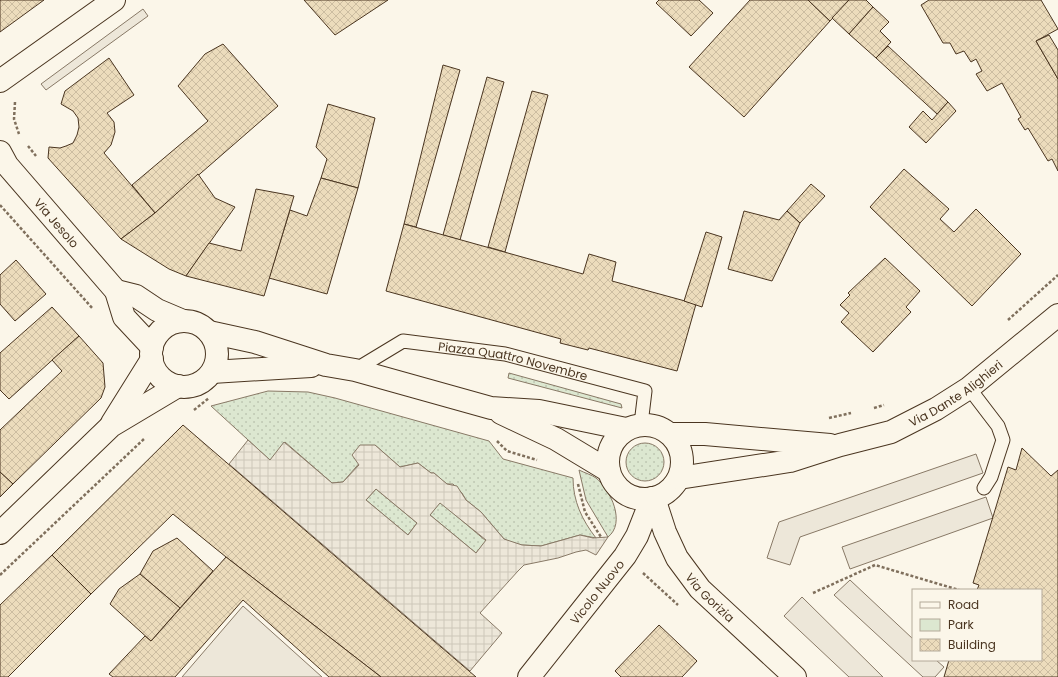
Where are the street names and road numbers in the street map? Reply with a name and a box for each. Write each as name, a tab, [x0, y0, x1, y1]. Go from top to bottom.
street label: Via Jesolo	[31, 194, 83, 251]
street label: Piazza Quattro Novembre	[437, 337, 590, 384]
street label: Via Dante Alighieri	[906, 356, 1006, 430]
street label: Vicolo Nuovo	[566, 555, 628, 628]
street label: Via Gorizia	[682, 569, 739, 626]

